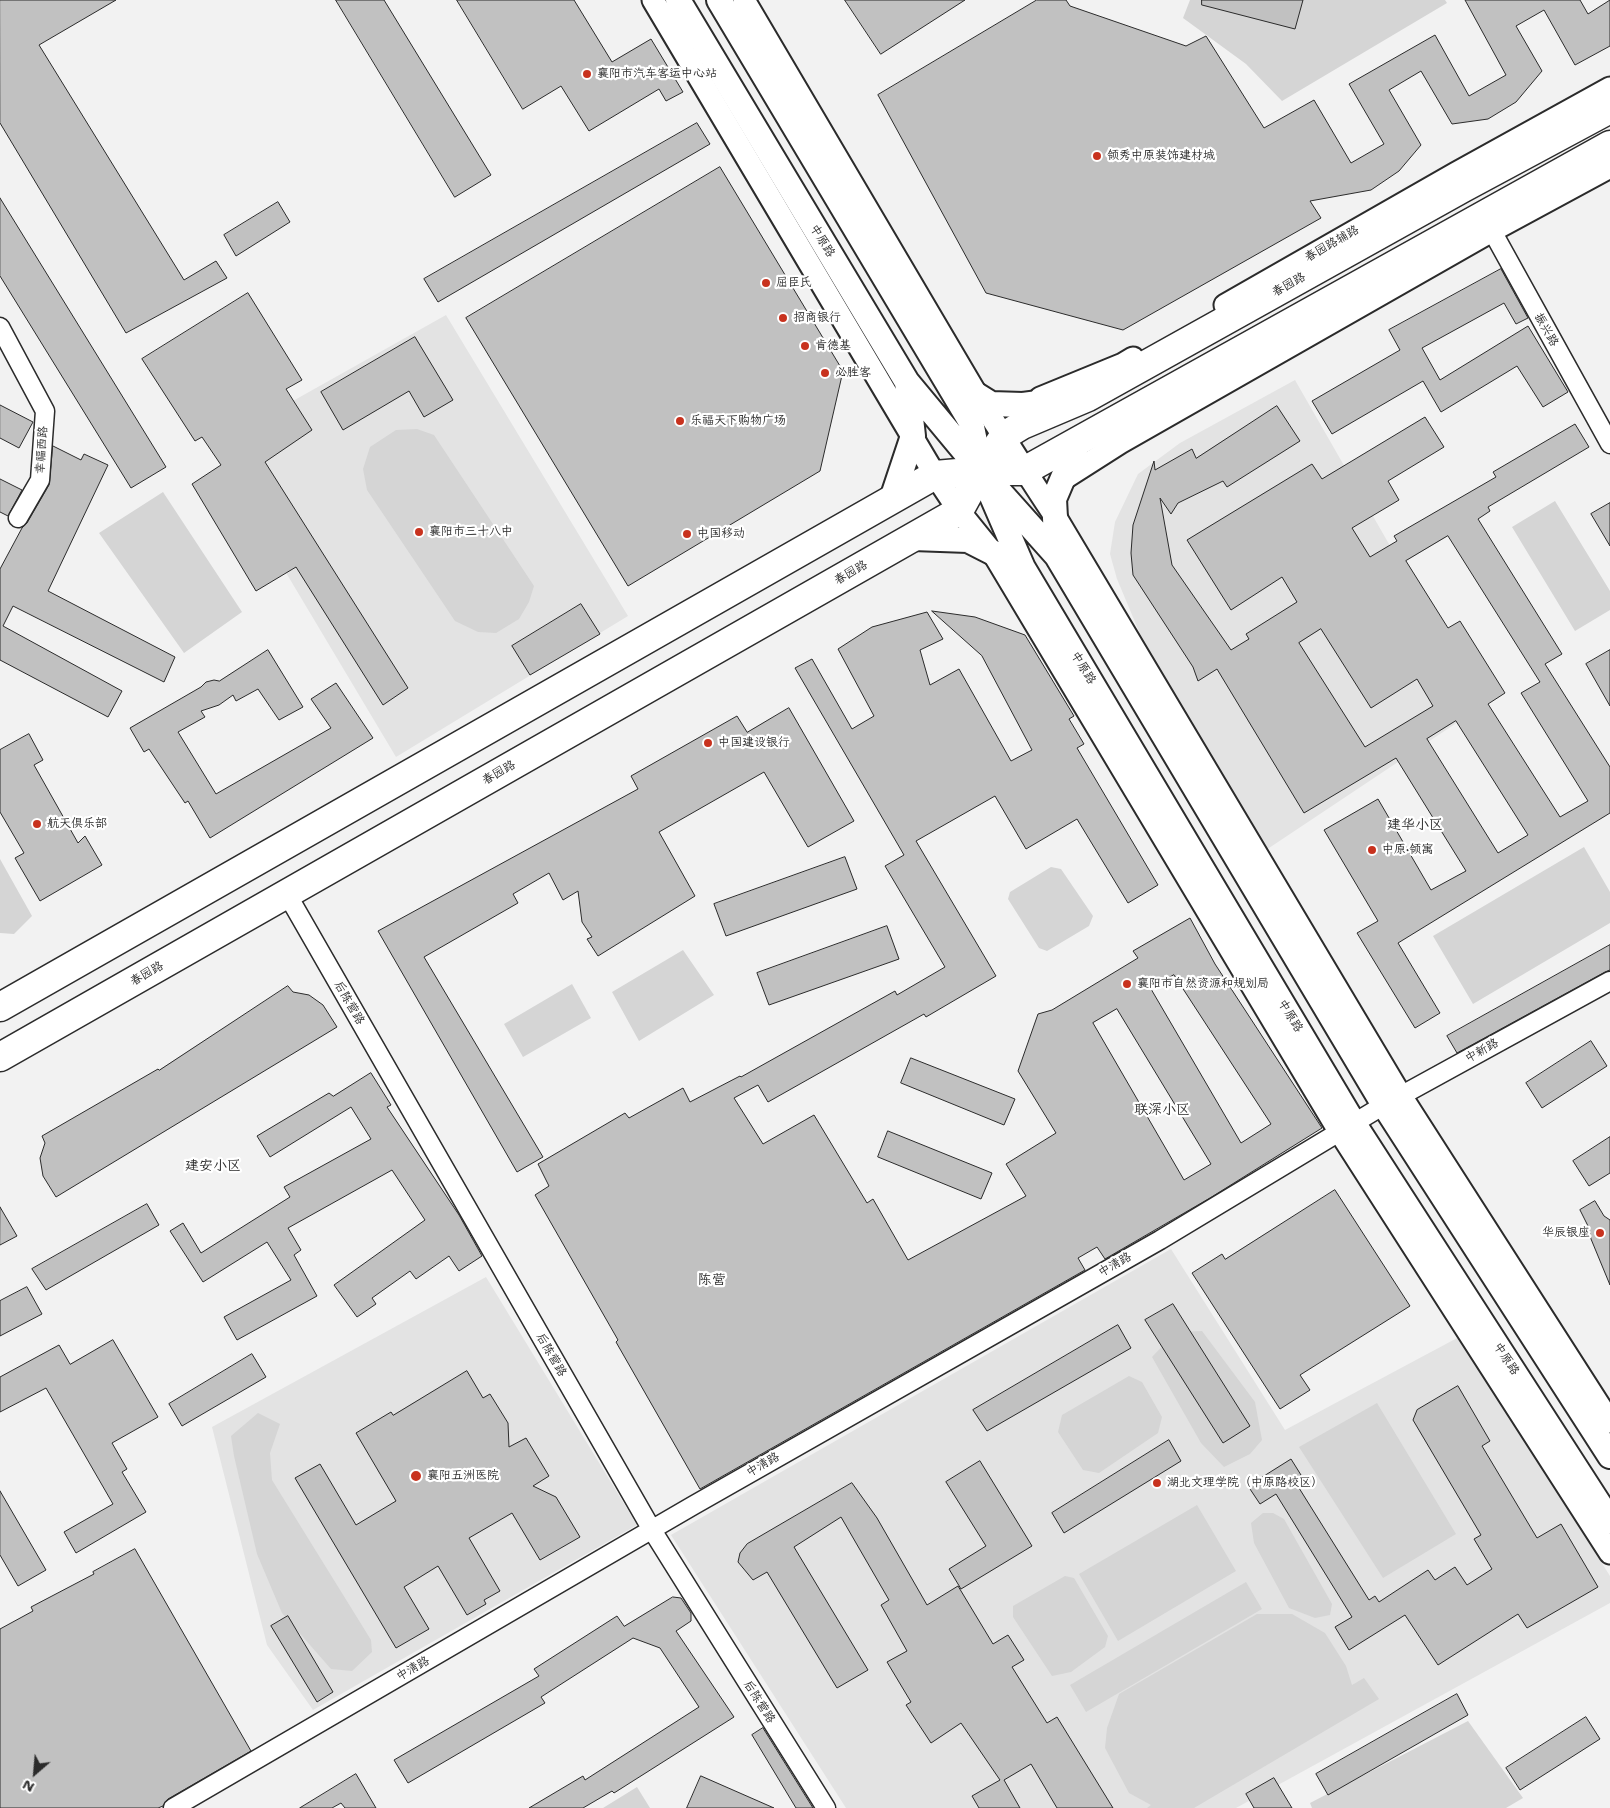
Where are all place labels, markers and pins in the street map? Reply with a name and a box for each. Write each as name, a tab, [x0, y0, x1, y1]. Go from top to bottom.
place label: 襄阳市汽车客运中心站	[597, 67, 717, 81]
marker: 襄阳市汽车客运中心站	[581, 68, 593, 80]
place label: 领秀中原装饰建材城	[1107, 149, 1215, 163]
marker: 领秀中原装饰建材城	[1091, 150, 1103, 162]
place label: 屈臣氏	[776, 276, 812, 290]
marker: 屈臣氏	[760, 277, 772, 289]
place label: 招商银行	[793, 311, 841, 325]
marker: 招商银行	[777, 312, 789, 324]
place label: 肯德基	[815, 339, 851, 353]
marker: 肯德基	[799, 340, 811, 352]
place label: 必胜客	[835, 366, 871, 380]
marker: 必胜客	[819, 367, 831, 379]
place label: 乐福天下购物广场	[690, 414, 786, 428]
marker: 乐福天下购物广场	[674, 415, 686, 427]
place label: 襄阳市三十八中	[429, 525, 513, 539]
marker: 襄阳市三十八中	[413, 526, 425, 538]
place label: 中国移动	[697, 527, 745, 541]
marker: 中国移动	[681, 528, 693, 540]
place label: 中国建设银行	[718, 736, 790, 750]
marker: 中国建设银行	[702, 737, 714, 749]
place label: 航天俱乐部	[47, 817, 107, 831]
marker: 航天俱乐部	[31, 818, 43, 830]
place label: 中原·领寓	[1382, 843, 1433, 857]
marker: 中原·领寓	[1366, 844, 1378, 856]
place label: 襄阳市自然资源和规划局	[1137, 977, 1269, 991]
marker: 襄阳市自然资源和规划局	[1121, 978, 1133, 990]
place label: 华辰银座	[1542, 1226, 1590, 1240]
marker: 华辰银座	[1594, 1227, 1606, 1239]
marker: 襄阳五洲医院	[409, 1469, 423, 1483]
place label: 襄阳五洲医院	[427, 1469, 499, 1483]
place label: 湖北文理学院（中原路校区）	[1167, 1476, 1323, 1490]
marker: 湖北文理学院（中原路校区）	[1151, 1477, 1163, 1489]

